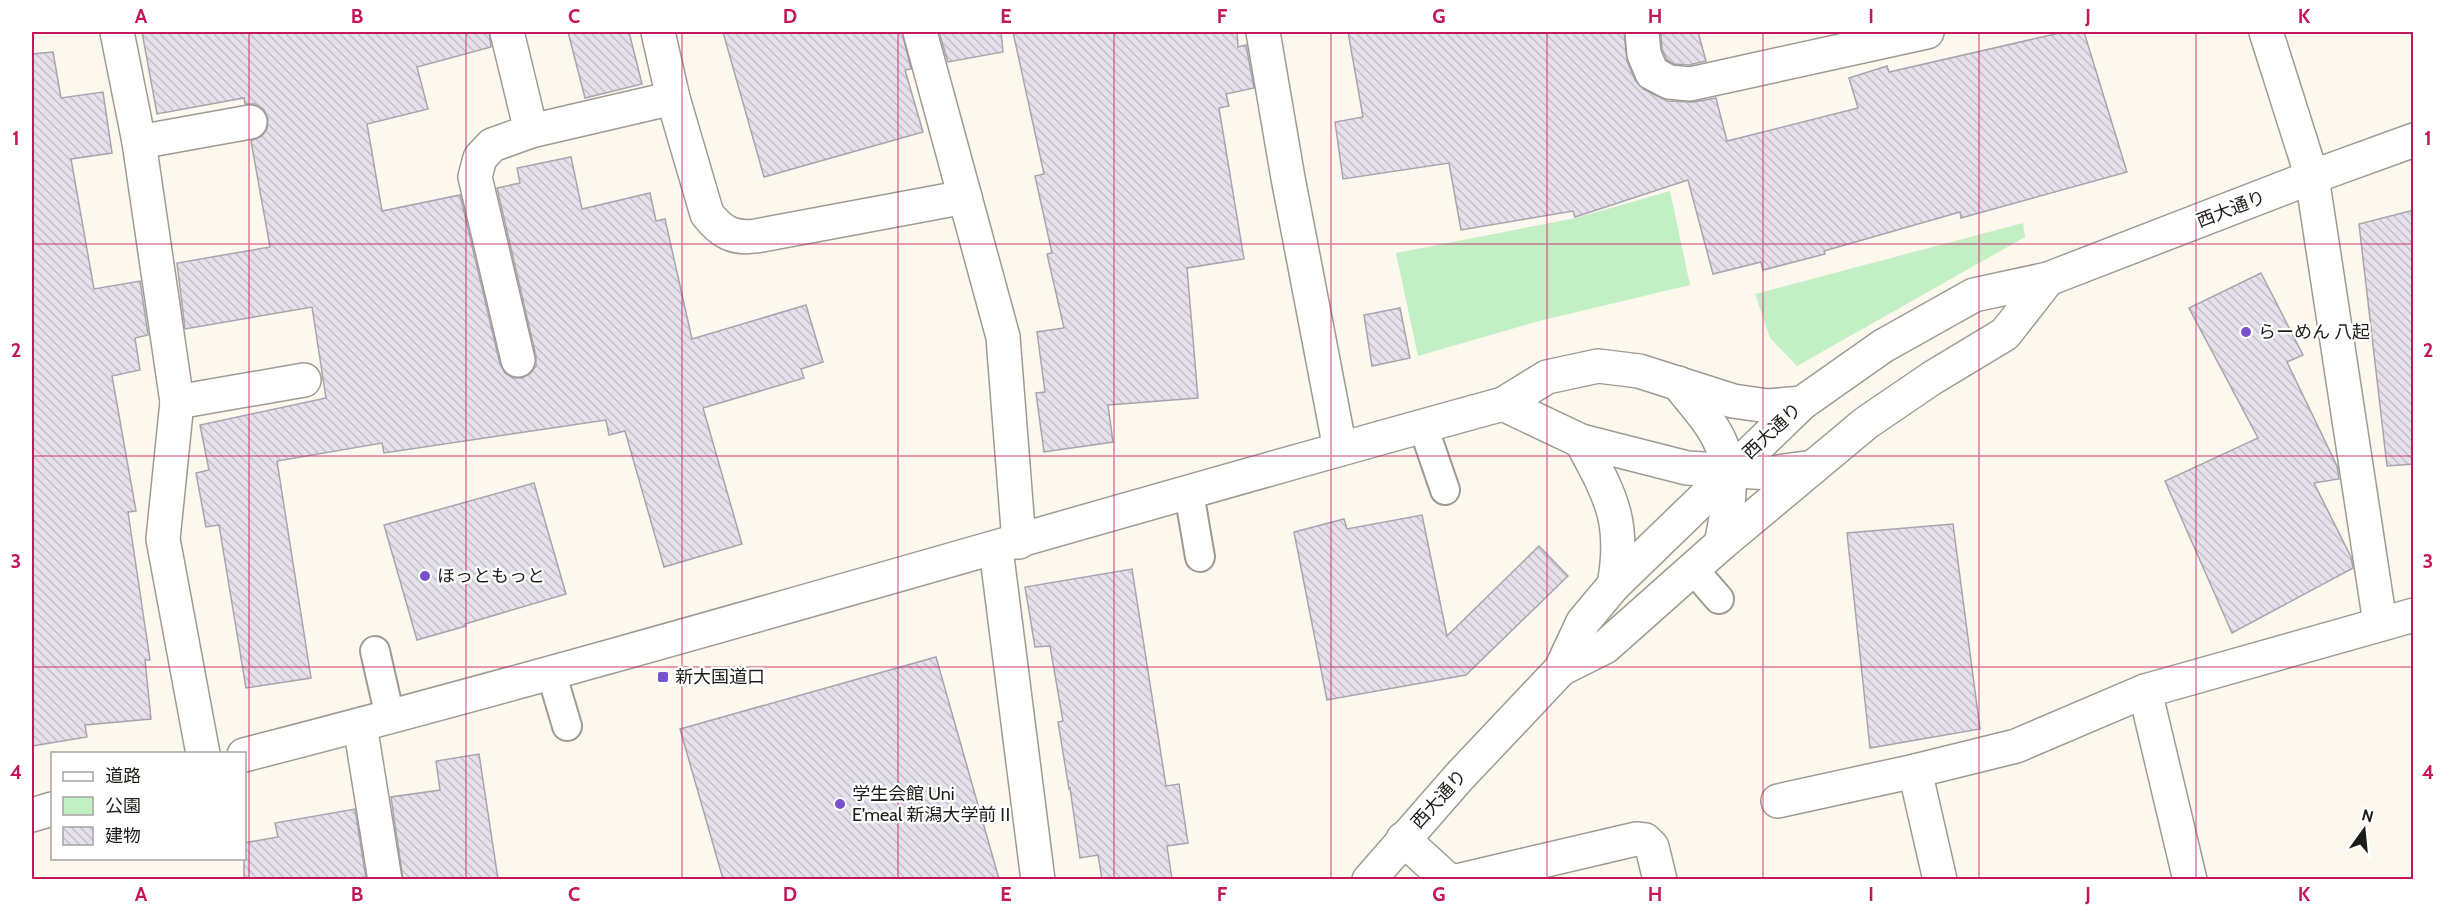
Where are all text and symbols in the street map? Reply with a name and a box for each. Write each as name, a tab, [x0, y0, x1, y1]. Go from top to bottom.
text: A	[135, 4, 148, 28]
text: B	[351, 4, 363, 28]
text: C	[568, 4, 580, 28]
text: D	[783, 4, 797, 28]
text: E	[1000, 4, 1012, 28]
text: F	[1217, 4, 1228, 28]
text: G	[1432, 4, 1446, 28]
text: H	[1648, 4, 1662, 28]
text: I	[1868, 4, 1874, 28]
text: J	[2084, 4, 2091, 28]
text: K	[2298, 4, 2311, 28]
text: 1	[12, 126, 20, 150]
text: 1	[2424, 126, 2432, 150]
street label: 西大通り	[2193, 186, 2269, 232]
place label: らーめん 八起	[2258, 321, 2370, 343]
marker: らーめん 八起	[2239, 325, 2253, 339]
text: 2	[11, 338, 21, 362]
text: 2	[2423, 338, 2433, 362]
street label: 西大通り	[1738, 398, 1806, 464]
text: 3	[11, 549, 21, 573]
text: 3	[2423, 549, 2433, 573]
place label: ほっともっと	[437, 565, 545, 587]
marker: ほっともっと	[418, 569, 432, 583]
place label: 新大国道口	[675, 666, 765, 688]
marker: 新大国道口	[656, 670, 670, 684]
legend	[51, 752, 246, 860]
text: 4	[10, 760, 22, 784]
text: 4	[2422, 760, 2434, 784]
text: 道路	[105, 765, 141, 787]
street label: 西大通り	[1407, 765, 1471, 833]
place label: 学生会館 Uni E’meal 新潟大学前Ⅱ	[852, 783, 1014, 826]
text: 公園	[105, 795, 141, 817]
marker: 学生会館 Uni E’meal 新潟大学前Ⅱ	[833, 797, 847, 811]
north arrow	[2334, 800, 2394, 860]
text: N	[2360, 805, 2376, 827]
text: 建物	[105, 825, 141, 847]
text: A	[135, 882, 148, 906]
text: B	[351, 882, 363, 906]
text: C	[568, 882, 580, 906]
text: D	[783, 882, 797, 906]
text: E	[1000, 882, 1012, 906]
text: F	[1217, 882, 1228, 906]
text: G	[1432, 882, 1446, 906]
text: H	[1648, 882, 1662, 906]
text: I	[1868, 882, 1874, 906]
text: J	[2084, 882, 2091, 906]
text: K	[2298, 882, 2311, 906]

